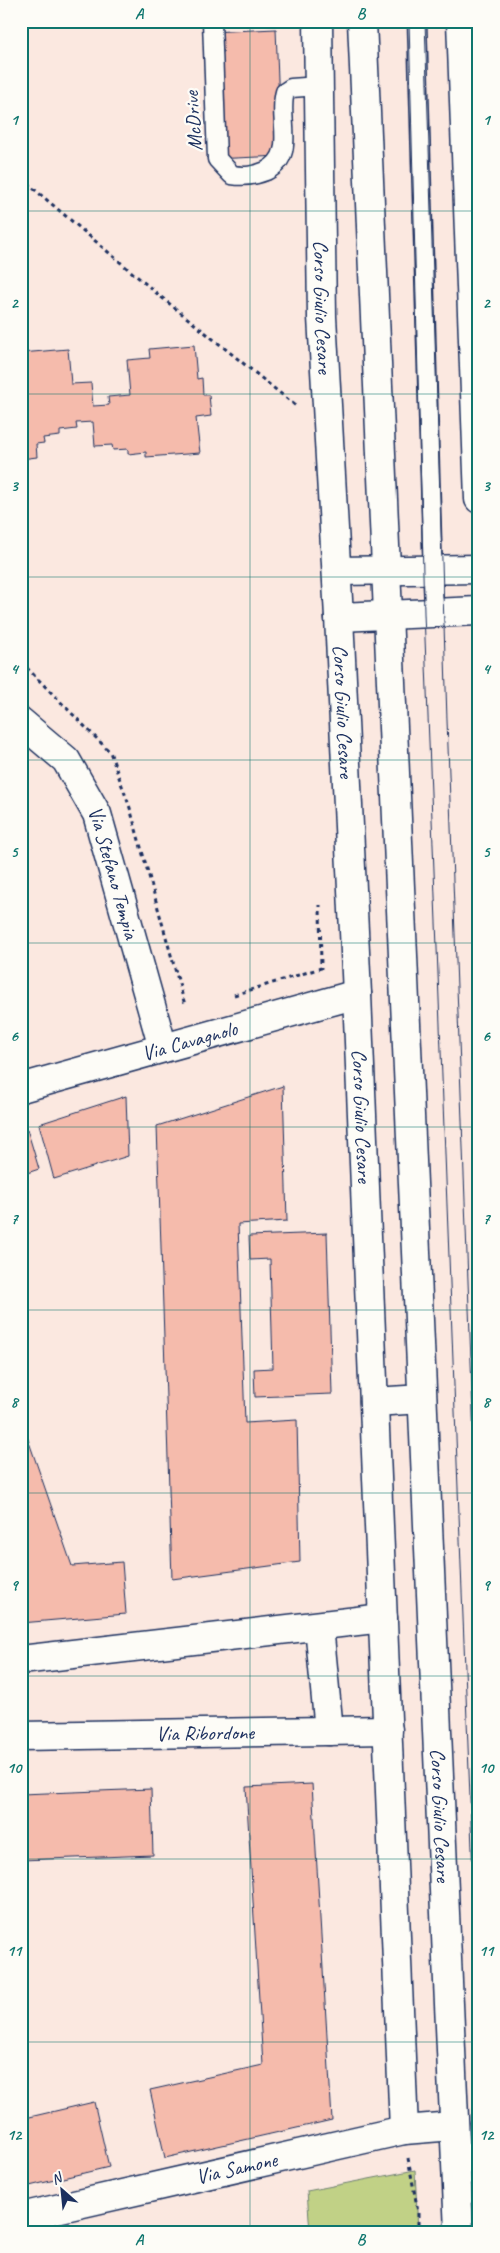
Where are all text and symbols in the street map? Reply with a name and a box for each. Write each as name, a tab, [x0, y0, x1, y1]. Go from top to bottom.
text: A	[135, 4, 145, 24]
text: B	[357, 4, 367, 24]
street label: McDrive	[178, 89, 208, 152]
text: 1	[10, 110, 19, 130]
text: 1	[482, 110, 491, 130]
street label: Corso Giulio Cesare	[308, 240, 338, 376]
text: 2	[10, 293, 19, 313]
text: 2	[482, 293, 491, 313]
text: 3	[10, 476, 19, 496]
text: 3	[482, 476, 491, 496]
street label: Corso Giulio Cesare	[327, 644, 360, 780]
text: 4	[10, 659, 19, 679]
text: 4	[482, 659, 491, 679]
street label: Via Stefano Tempia	[82, 801, 145, 943]
text: 5	[11, 842, 20, 862]
text: 5	[483, 842, 492, 862]
street label: Via Cavagnolo	[139, 1015, 242, 1067]
text: 6	[10, 1026, 19, 1046]
text: 6	[482, 1026, 491, 1046]
street label: Corso Giulio Cesare	[346, 1049, 378, 1184]
text: 7	[10, 1209, 19, 1229]
text: 7	[482, 1209, 491, 1229]
text: 8	[10, 1392, 19, 1412]
text: 8	[482, 1392, 491, 1412]
text: 9	[10, 1575, 19, 1595]
text: 9	[482, 1575, 491, 1595]
street label: Via Ribordone	[156, 1719, 255, 1747]
street label: Corso Giulio Cesare	[425, 1748, 457, 1884]
text: 10	[7, 1758, 23, 1778]
text: 10	[479, 1758, 495, 1778]
text: 11	[7, 1941, 23, 1961]
text: 11	[479, 1941, 495, 1961]
text: 12	[7, 2125, 23, 2145]
text: 12	[479, 2125, 495, 2145]
street label: Via Samone	[193, 2146, 281, 2190]
north arrow	[38, 2166, 88, 2216]
text: N	[49, 2168, 66, 2188]
text: A	[135, 2230, 145, 2250]
text: B	[357, 2230, 367, 2250]

